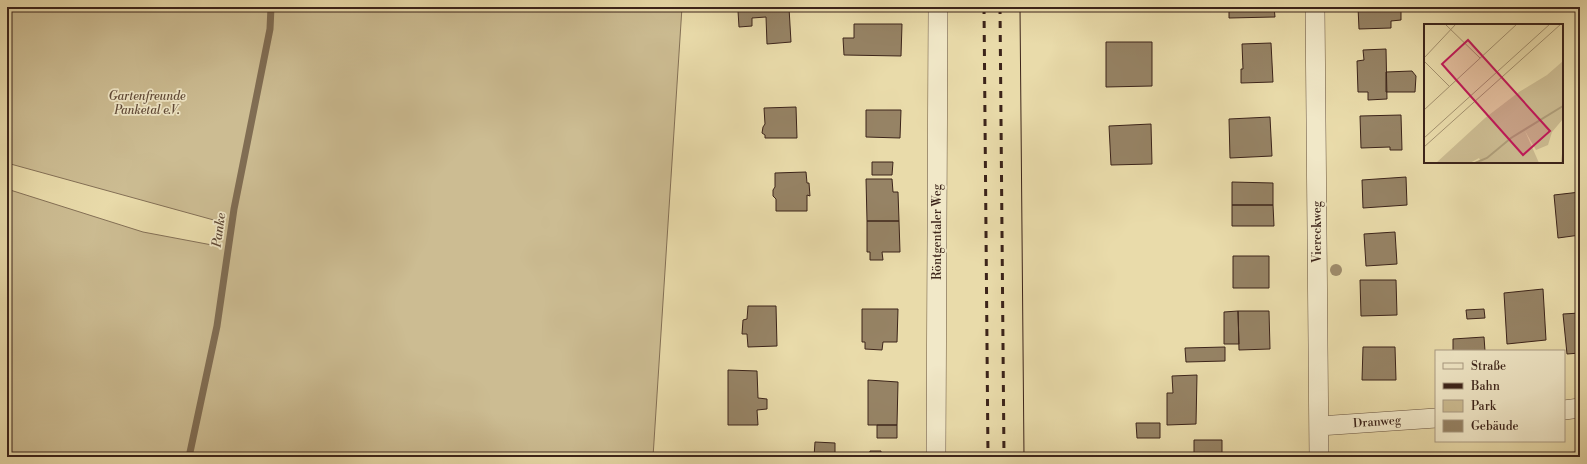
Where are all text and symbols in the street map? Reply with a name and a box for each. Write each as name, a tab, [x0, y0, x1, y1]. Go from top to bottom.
inset map	[1424, 24, 1563, 163]
park label: Gartenfreunde Panketal e.V.	[108, 89, 186, 118]
street label: Röntgentaler Weg	[930, 183, 945, 280]
street label: Viereckweg	[1310, 200, 1325, 264]
water label: Panke	[209, 212, 229, 249]
legend	[1435, 350, 1565, 442]
text: Straße	[1471, 359, 1506, 374]
text: Bahn	[1470, 379, 1500, 394]
text: Park	[1471, 399, 1497, 414]
street label: Dranweg	[1352, 413, 1402, 431]
text: Gebäude	[1471, 419, 1519, 434]

